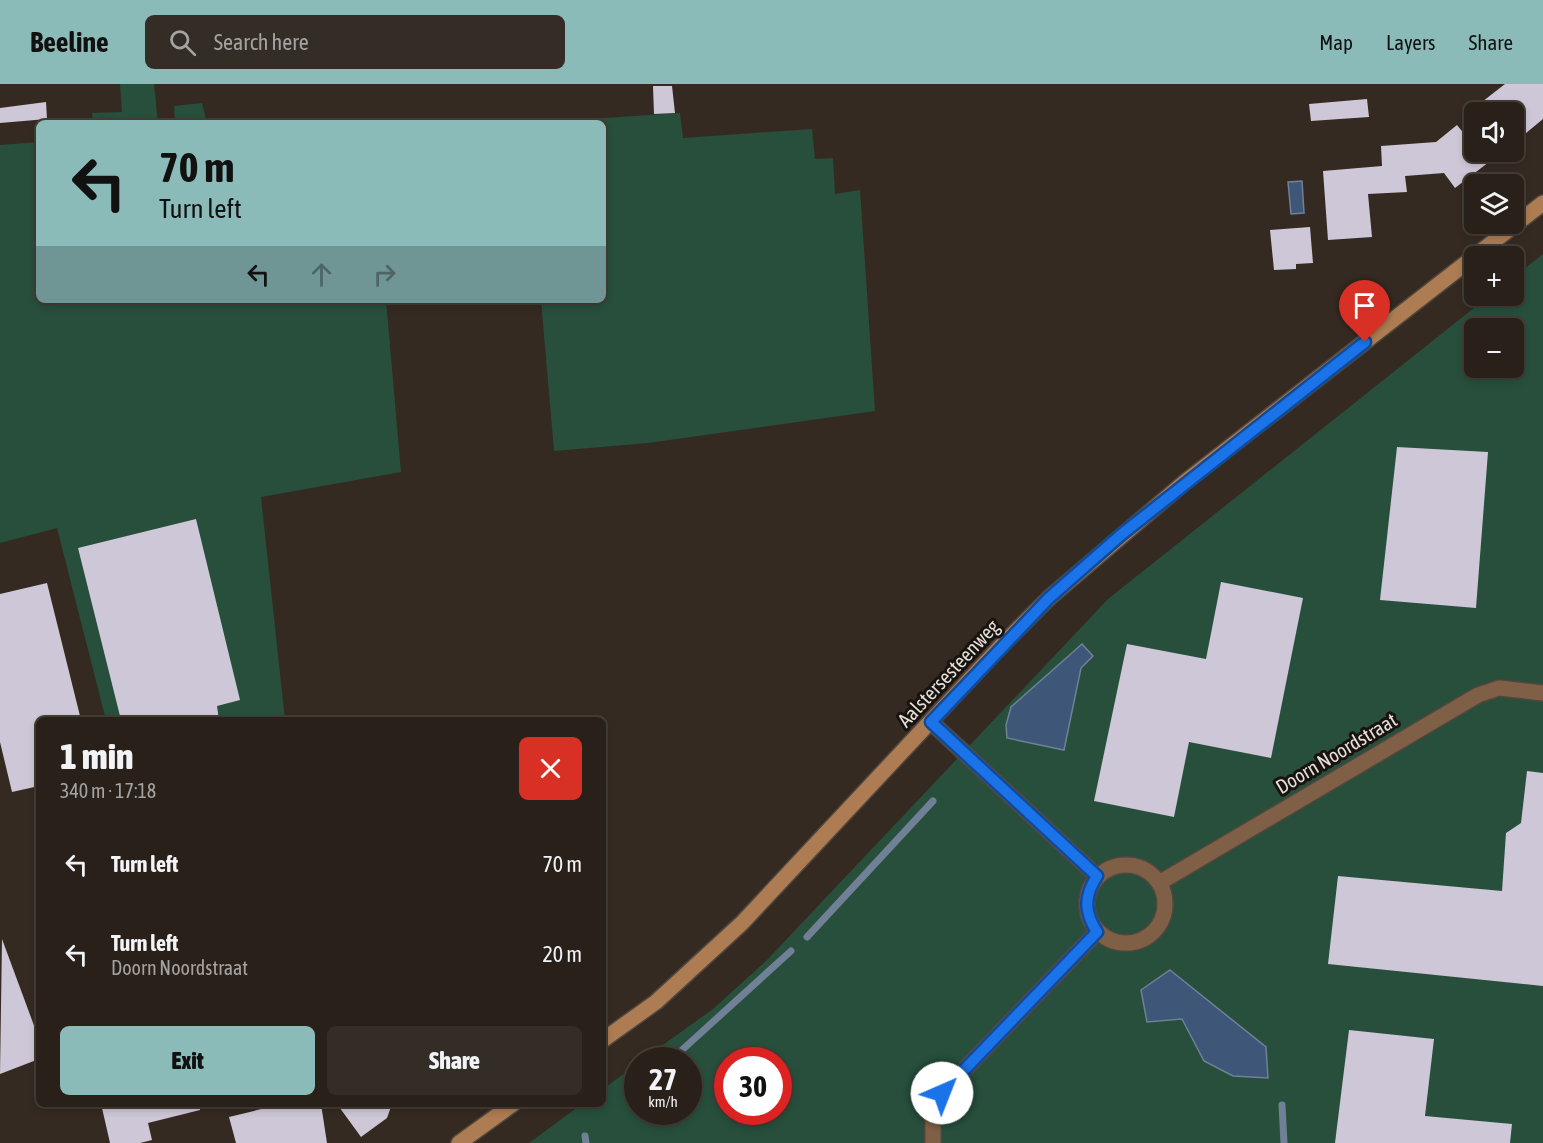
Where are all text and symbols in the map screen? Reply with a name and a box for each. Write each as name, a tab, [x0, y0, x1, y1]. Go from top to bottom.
search box	[145, 15, 565, 69]
text: Beeline	[30, 26, 109, 58]
icon: search	[166, 26, 199, 59]
text: Search here	[214, 29, 309, 55]
text: Map	[1319, 30, 1353, 54]
text: Layers	[1386, 30, 1436, 54]
text: Share	[1469, 30, 1513, 54]
map controls	[1464, 102, 1524, 378]
button: sound	[1464, 102, 1524, 162]
text: 70 m	[159, 143, 234, 191]
icon: left	[60, 144, 138, 222]
button: layers	[1464, 174, 1524, 234]
text: Turn left	[159, 193, 242, 224]
button: +	[1464, 246, 1524, 306]
icon: left	[242, 258, 275, 291]
icon: ahead	[305, 258, 338, 291]
icon: right	[368, 258, 401, 291]
pin	[1339, 280, 1390, 342]
icon: arrive	[1348, 289, 1381, 322]
button: −	[1464, 318, 1524, 378]
street label: Aalstersesteenweg	[893, 614, 1004, 731]
street label: Doorn Noordstraat	[1271, 708, 1401, 798]
text: 1 min	[60, 735, 134, 777]
button: close	[519, 737, 582, 800]
text: 340 m · 17:18	[60, 779, 156, 802]
icon: left	[60, 848, 93, 881]
text: Turn left	[111, 851, 178, 877]
text: 70 m	[542, 851, 582, 877]
text: Turn left	[111, 930, 178, 956]
icon: left	[60, 938, 93, 971]
text: 20 m	[542, 941, 582, 967]
text: Doorn Noordstraat	[111, 956, 248, 979]
button: Exit	[60, 1026, 315, 1095]
button: Share	[327, 1026, 582, 1095]
speed limit sign: 30	[714, 1047, 792, 1125]
position arrow	[910, 1061, 974, 1125]
text: 27	[649, 1062, 677, 1096]
text: km/h	[648, 1093, 678, 1110]

